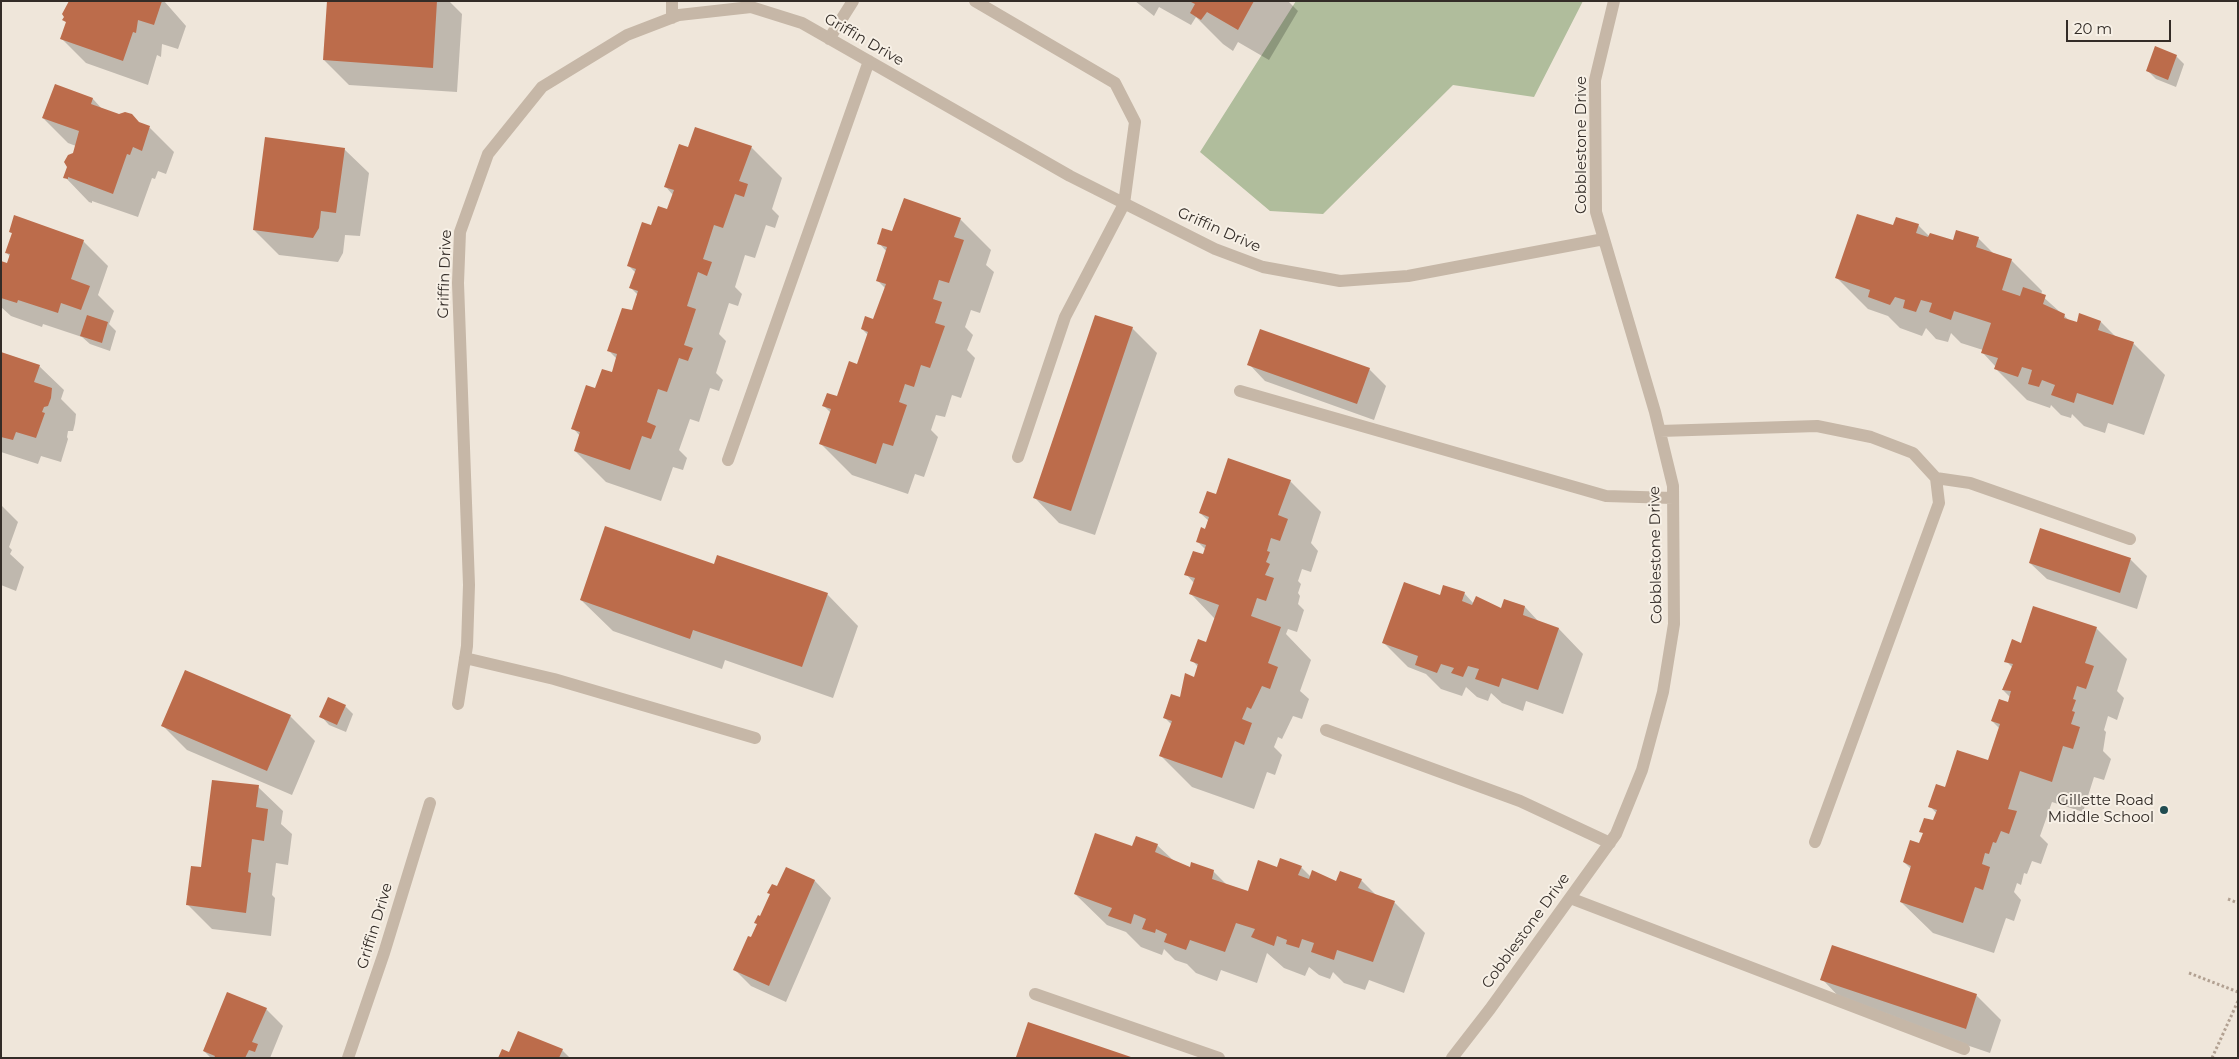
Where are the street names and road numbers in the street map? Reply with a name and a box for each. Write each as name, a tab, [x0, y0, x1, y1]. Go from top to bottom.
street label: Griffin Drive	[821, 10, 907, 70]
street label: Cobblestone Drive	[1573, 76, 1591, 214]
street label: Griffin Drive	[1175, 204, 1263, 256]
street label: Griffin Drive	[434, 229, 456, 319]
street label: Cobblestone Drive	[1646, 486, 1666, 624]
street label: Cobblestone Drive	[1478, 870, 1574, 992]
street label: Griffin Drive	[353, 881, 397, 971]

